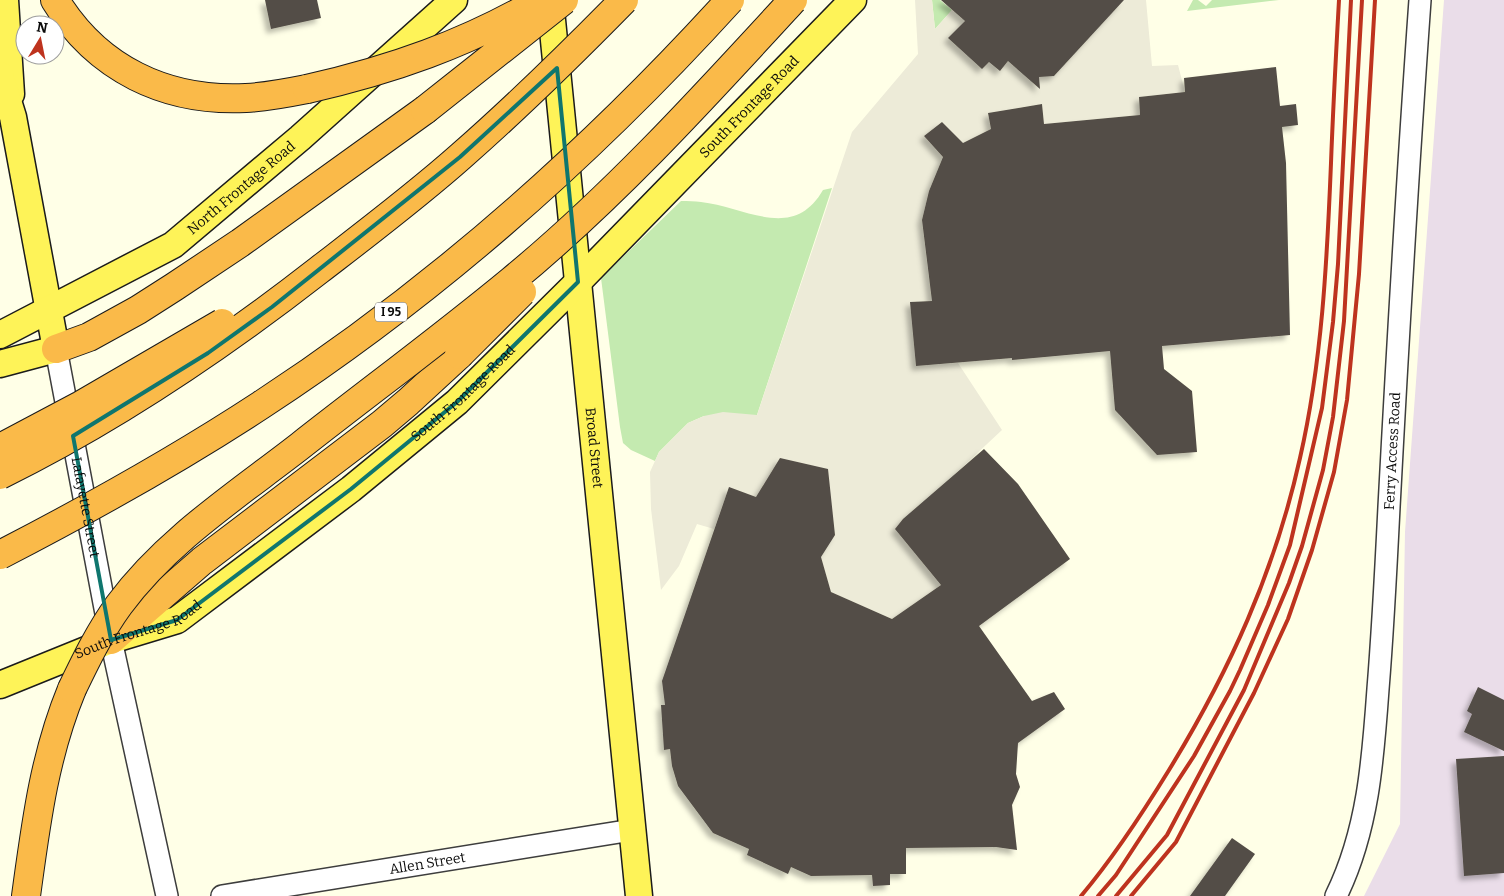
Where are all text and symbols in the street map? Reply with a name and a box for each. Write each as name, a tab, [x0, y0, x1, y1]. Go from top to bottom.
north arrow	[15, 15, 65, 65]
text: N	[35, 18, 49, 37]
street label: South Frontage Road	[696, 52, 802, 161]
street label: North Frontage Road	[184, 137, 298, 238]
road number: I 95	[375, 302, 407, 322]
street label: South Frontage Road	[407, 341, 518, 445]
street label: Ferry Access Road	[1380, 392, 1404, 510]
street label: Broad Street	[582, 407, 607, 489]
street label: Lafayette Street	[68, 455, 104, 559]
street label: South Frontage Road	[72, 596, 205, 662]
street label: Allen Street	[388, 848, 467, 877]

